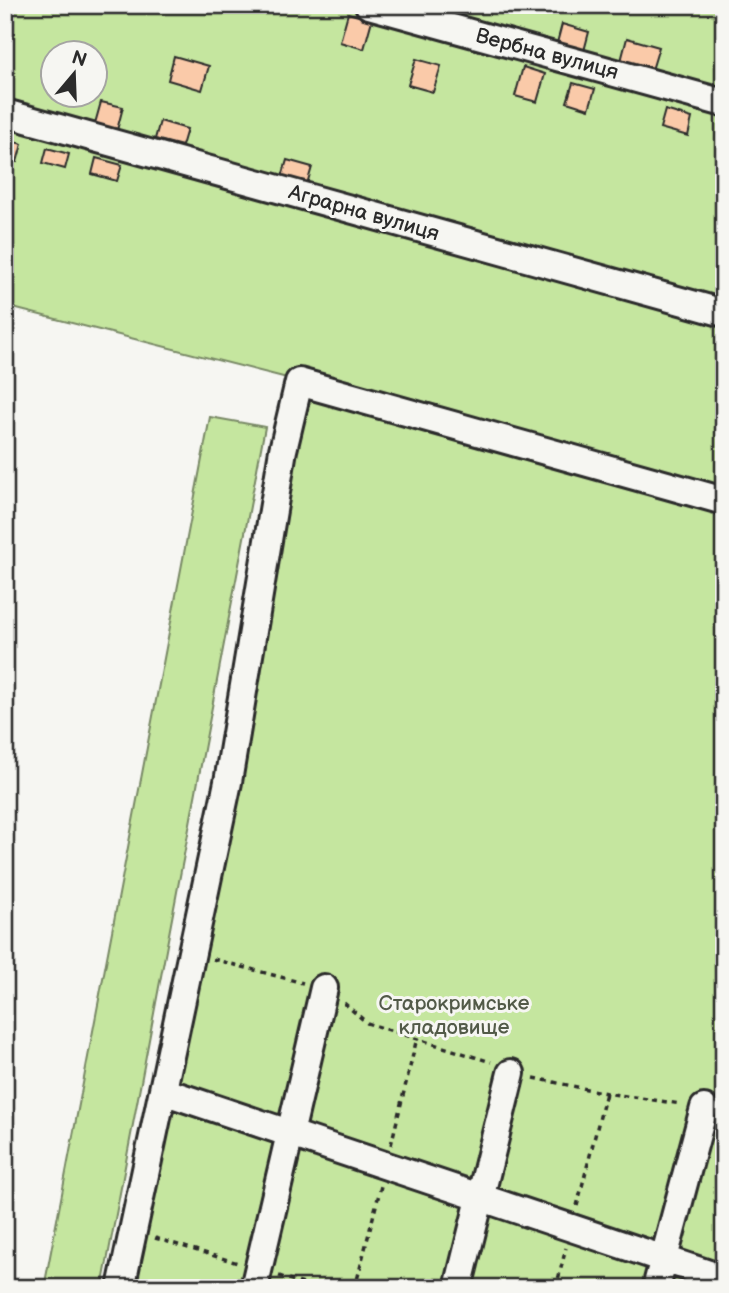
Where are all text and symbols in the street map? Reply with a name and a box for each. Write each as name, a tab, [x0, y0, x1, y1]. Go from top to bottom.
street label: Вербна вулиця	[473, 23, 621, 85]
north arrow	[38, 38, 108, 108]
text: N	[69, 46, 90, 73]
street label: Аграрна вулиця	[285, 179, 442, 246]
park label: Старокримське кладовище	[379, 991, 530, 1040]

